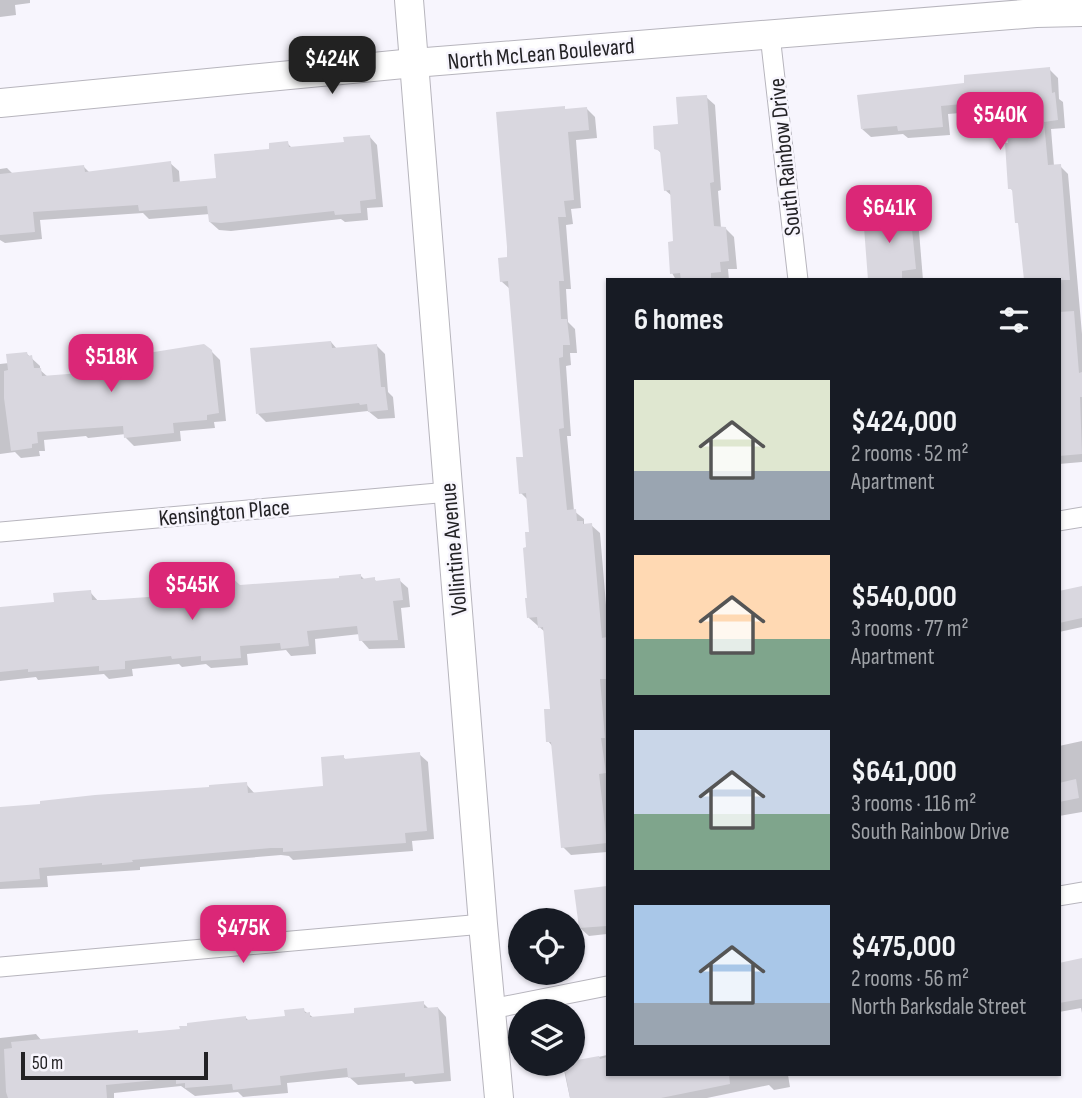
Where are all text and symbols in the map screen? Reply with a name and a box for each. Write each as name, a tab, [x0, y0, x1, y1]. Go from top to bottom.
street label: North McLean Boulevard	[447, 32, 636, 76]
pin: $424K	[283, 36, 381, 96]
text: $424K	[305, 45, 359, 73]
street label: South Rainbow Drive	[763, 77, 807, 237]
pin: $540K	[951, 92, 1049, 152]
text: $540K	[973, 101, 1027, 129]
pin: $641K	[840, 186, 938, 245]
text: $641K	[862, 194, 916, 222]
icon: filters	[995, 301, 1033, 339]
text: 6 homes	[634, 302, 723, 338]
pin: $518K	[62, 334, 160, 394]
text: $518K	[84, 343, 138, 371]
text: $424,000	[851, 404, 957, 440]
icon: home	[690, 408, 774, 492]
text: 2 rooms · 52 m²	[851, 440, 969, 468]
text: Apartment	[851, 468, 935, 496]
street label: Vollintine Avenue	[434, 482, 474, 616]
street label: Kensington Place	[157, 493, 291, 533]
pin: $545K	[143, 562, 241, 622]
text: $545K	[165, 571, 219, 599]
text: $540,000	[851, 579, 957, 615]
icon: home	[690, 583, 774, 667]
text: 3 rooms · 77 m²	[851, 615, 969, 643]
text: Apartment	[851, 643, 935, 671]
text: $641,000	[851, 754, 957, 790]
icon: home	[690, 758, 774, 842]
text: 3 rooms · 116 m²	[851, 790, 976, 818]
text: South Rainbow Drive	[851, 818, 1010, 846]
pin: $475K	[194, 906, 292, 965]
map controls	[508, 908, 585, 1076]
button: locate	[508, 908, 585, 985]
text: $475K	[216, 914, 270, 942]
text: $475,000	[851, 929, 956, 965]
icon: home	[690, 933, 774, 1017]
text: 2 rooms · 56 m²	[851, 965, 969, 993]
text: North Barksdale Street	[851, 993, 1026, 1021]
button: layers	[508, 999, 585, 1076]
scale bar	[21, 1049, 208, 1081]
text: 50 m	[32, 1052, 63, 1075]

